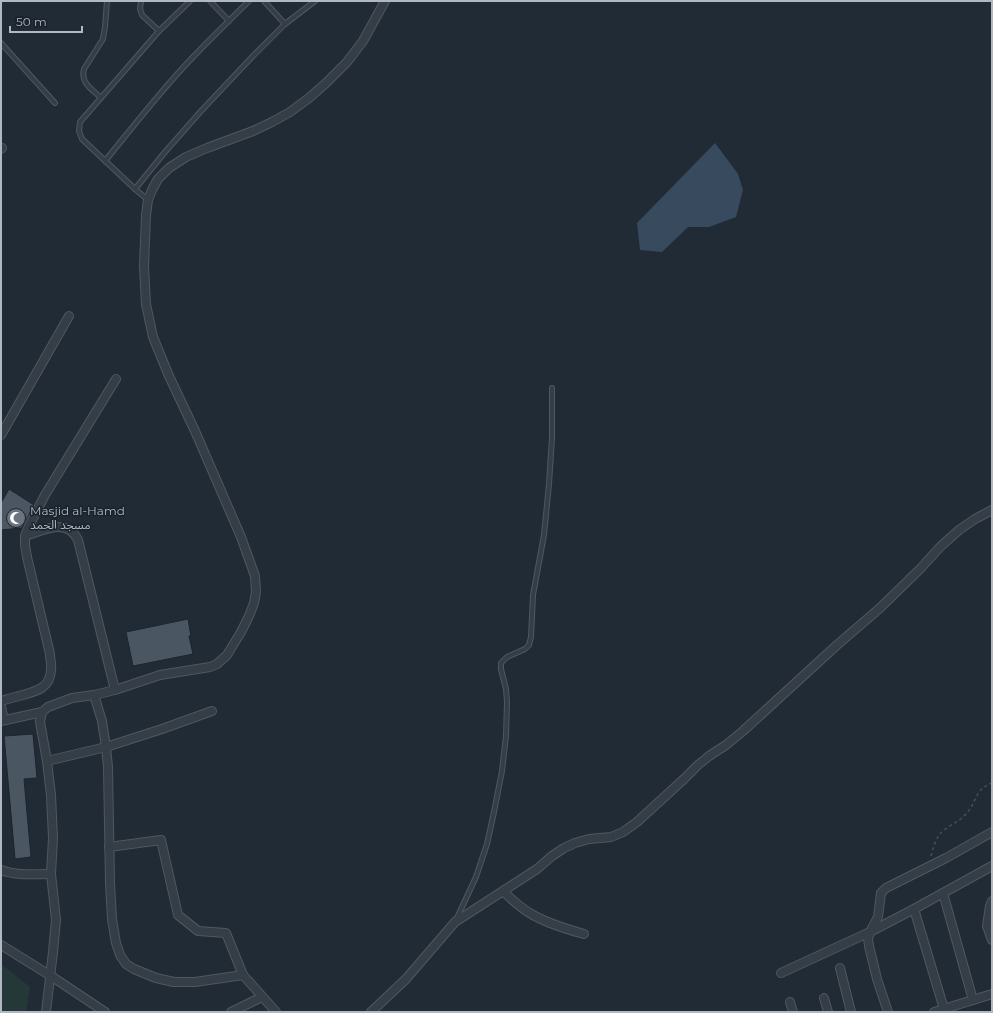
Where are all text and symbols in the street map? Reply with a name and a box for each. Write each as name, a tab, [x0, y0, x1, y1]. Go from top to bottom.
scale bar	[10, 8, 82, 34]
text: 50 m	[16, 14, 47, 29]
place label: Masjid al-Hamd مسجد الحمد	[30, 503, 125, 532]
mosque icon: Masjid al-Hamd مسجد الحمد	[5, 507, 27, 529]

